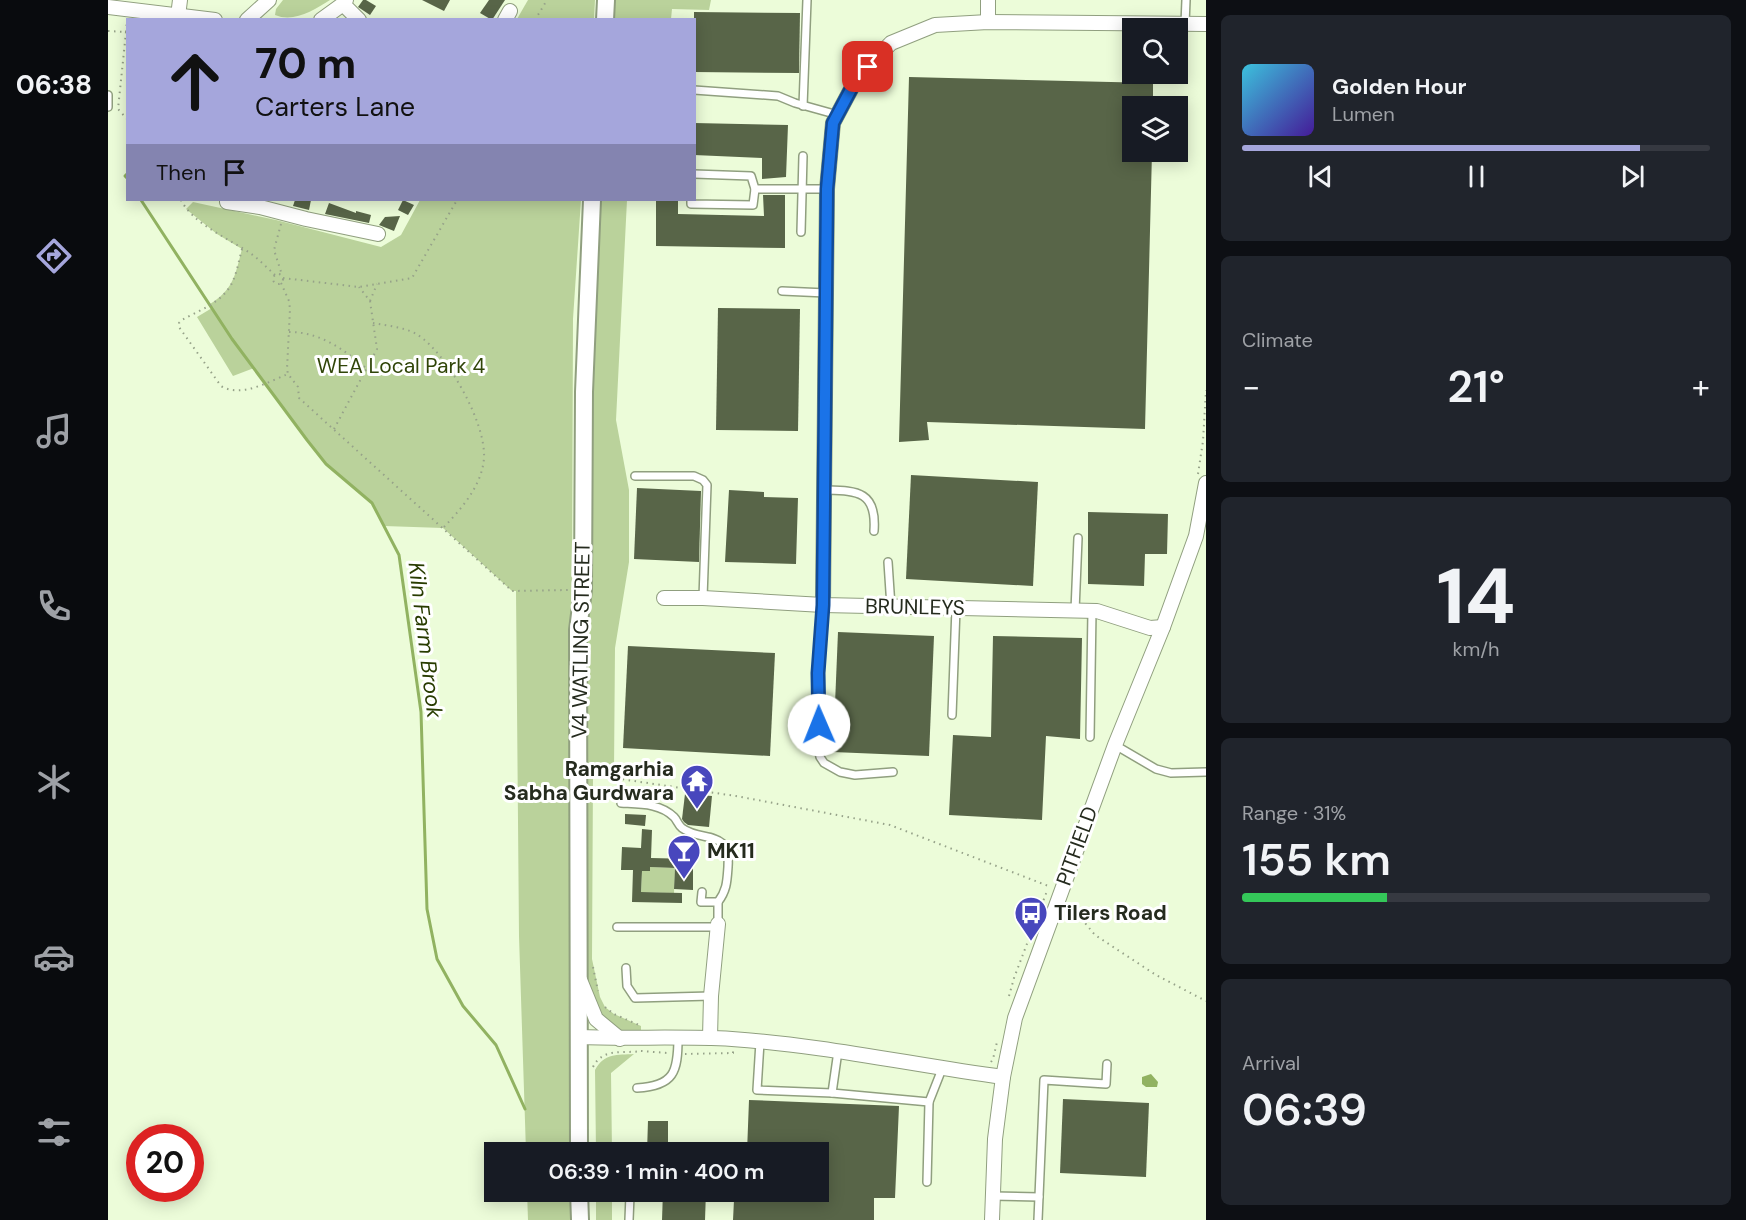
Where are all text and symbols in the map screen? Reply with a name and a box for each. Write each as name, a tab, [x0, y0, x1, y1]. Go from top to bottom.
map controls	[1122, 18, 1188, 162]
button: search	[1122, 18, 1188, 84]
text: 70 m	[255, 36, 356, 91]
pin	[842, 41, 893, 92]
icon: ahead	[156, 42, 234, 120]
icon: arrive	[851, 50, 884, 83]
text: 06:38	[16, 67, 92, 102]
text: Golden Hour	[1332, 72, 1467, 101]
text: Carters Lane	[255, 89, 415, 124]
button: layers	[1122, 96, 1188, 162]
text: Lumen	[1332, 101, 1395, 127]
icon: arrive	[218, 156, 251, 189]
text: Then	[156, 158, 206, 187]
icon: previous	[1304, 160, 1337, 193]
icon: pause	[1460, 160, 1493, 193]
icon: next	[1616, 160, 1649, 193]
icon: directions	[33, 235, 75, 277]
text: Climate	[1242, 327, 1313, 353]
park label: WEA Local Park 4	[317, 352, 485, 380]
text: 21°	[1447, 357, 1505, 416]
text: −	[1242, 365, 1260, 408]
text: +	[1692, 365, 1710, 408]
icon: music	[33, 410, 75, 452]
street label: V4 WATLING STREET	[565, 541, 597, 739]
text: 14	[1436, 546, 1516, 647]
water label: Kiln Farm Brook	[402, 560, 450, 721]
icon: phone	[33, 585, 75, 627]
street label: BRUNLEYS	[865, 592, 965, 622]
text: km/h	[1452, 636, 1500, 662]
position arrow	[787, 693, 851, 757]
place label: Ramgarhia Sabha Gurdwara	[504, 755, 674, 807]
icon: climate	[33, 761, 75, 803]
temple icon: Ramgarhia Sabha Gurdwara	[679, 763, 715, 810]
text: Range · 31%	[1242, 800, 1346, 826]
street label: PITFIELD	[1050, 802, 1104, 890]
text: 155 km	[1242, 830, 1391, 889]
bar icon: MK11	[666, 833, 702, 880]
place label: MK11	[707, 837, 755, 865]
bus stop icon: Tilers Road	[1013, 895, 1049, 942]
place label: Tilers Road	[1054, 899, 1167, 927]
icon: car	[33, 936, 75, 978]
text: Arrival	[1242, 1050, 1300, 1076]
text: 06:39	[1242, 1080, 1367, 1139]
icon: filters	[33, 1111, 75, 1153]
speed limit sign: 20	[126, 1124, 204, 1202]
text: 06:39 · 1 min · 400 m	[549, 1157, 764, 1186]

